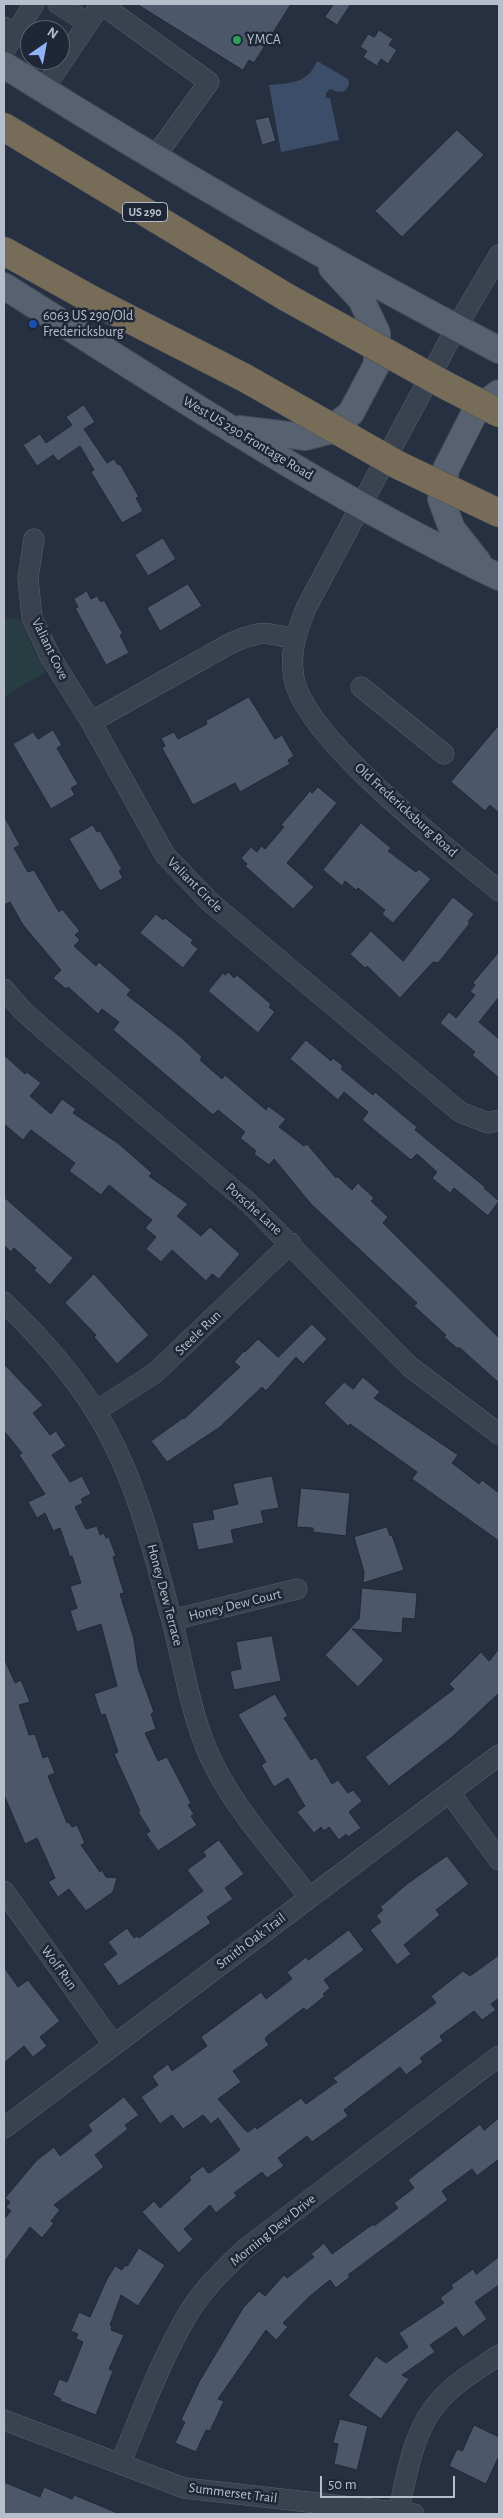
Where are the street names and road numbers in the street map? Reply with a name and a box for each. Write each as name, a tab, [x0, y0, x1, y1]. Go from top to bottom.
road number: US 290	[122, 202, 168, 222]
street label: West US 290 Frontage Road	[180, 392, 316, 484]
street label: Valiant Cove	[28, 615, 72, 683]
street label: Old Fredericksburg Road	[351, 759, 461, 861]
street label: Valiant Circle	[164, 854, 226, 916]
street label: Porsche Lane	[222, 1179, 286, 1239]
street label: Steele Run	[171, 1307, 225, 1359]
street label: Honey Dew Terrace	[143, 1542, 187, 1648]
street label: Honey Dew Court	[187, 1585, 283, 1625]
street label: Smith Oak Trail	[213, 1909, 289, 1973]
street label: Wolf Run	[37, 1943, 81, 1993]
street label: Morning Dew Drive	[227, 2190, 319, 2270]
street label: Summerset Trail	[188, 2479, 278, 2507]

